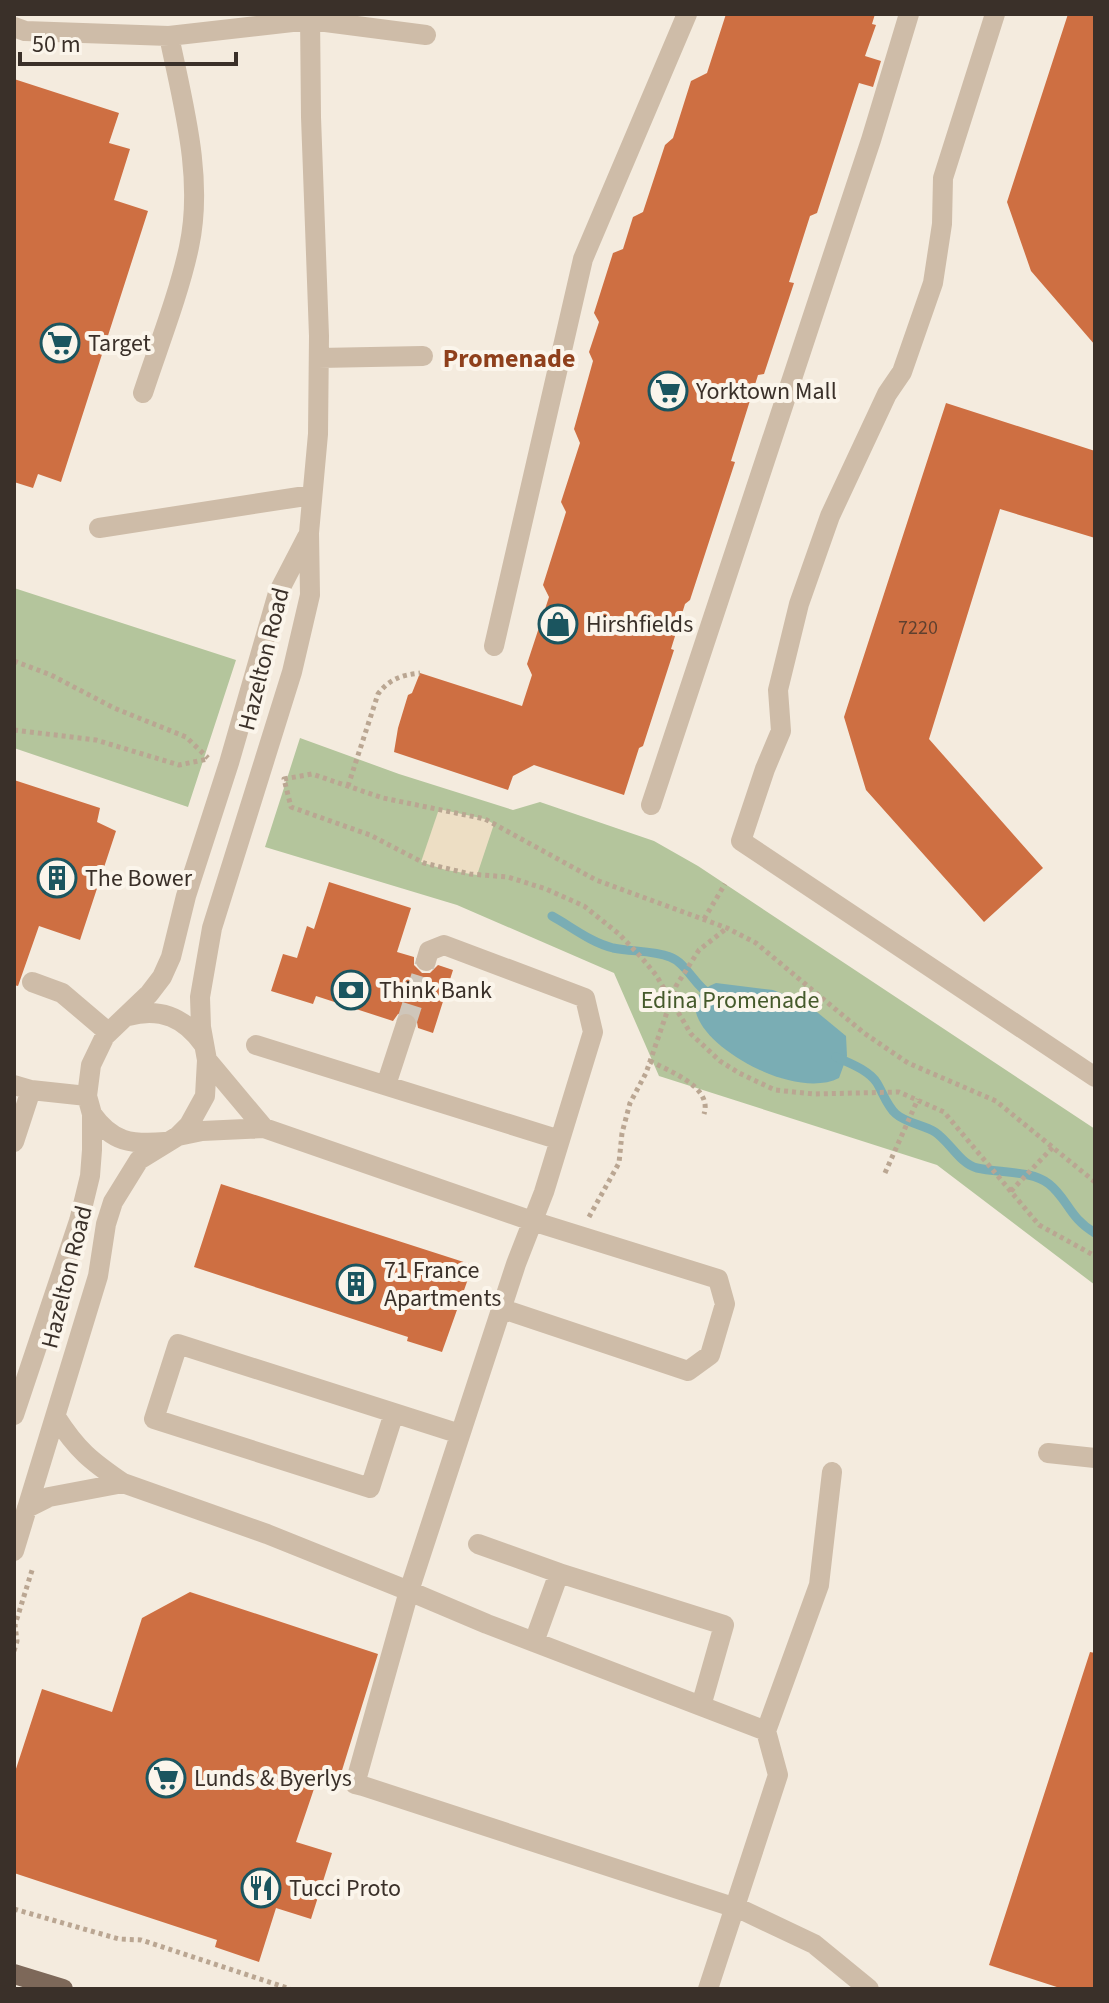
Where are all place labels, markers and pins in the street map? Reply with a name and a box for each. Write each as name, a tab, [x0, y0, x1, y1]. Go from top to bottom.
supermarket icon: Target	[39, 322, 81, 364]
place label: Target	[88, 326, 151, 361]
supermarket icon: Yorktown Mall	[647, 370, 689, 412]
place label: Yorktown Mall	[695, 374, 837, 409]
shop icon: Hirshfields	[537, 603, 579, 645]
place label: Hirshfields	[586, 607, 693, 642]
building icon: The Bower	[36, 857, 78, 899]
place label: The Bower	[85, 861, 193, 896]
bank icon: Think Bank	[330, 969, 372, 1011]
place label: Think Bank	[379, 973, 492, 1008]
place label: 71 France Apartments	[384, 1253, 501, 1316]
building icon: 71 France Apartments	[335, 1263, 377, 1305]
supermarket icon: Lunds & Byerlys	[145, 1757, 187, 1799]
place label: Lunds & Byerlys	[194, 1761, 352, 1796]
restaurant icon: Tucci Proto	[240, 1867, 282, 1909]
place label: Tucci Proto	[289, 1871, 401, 1906]

